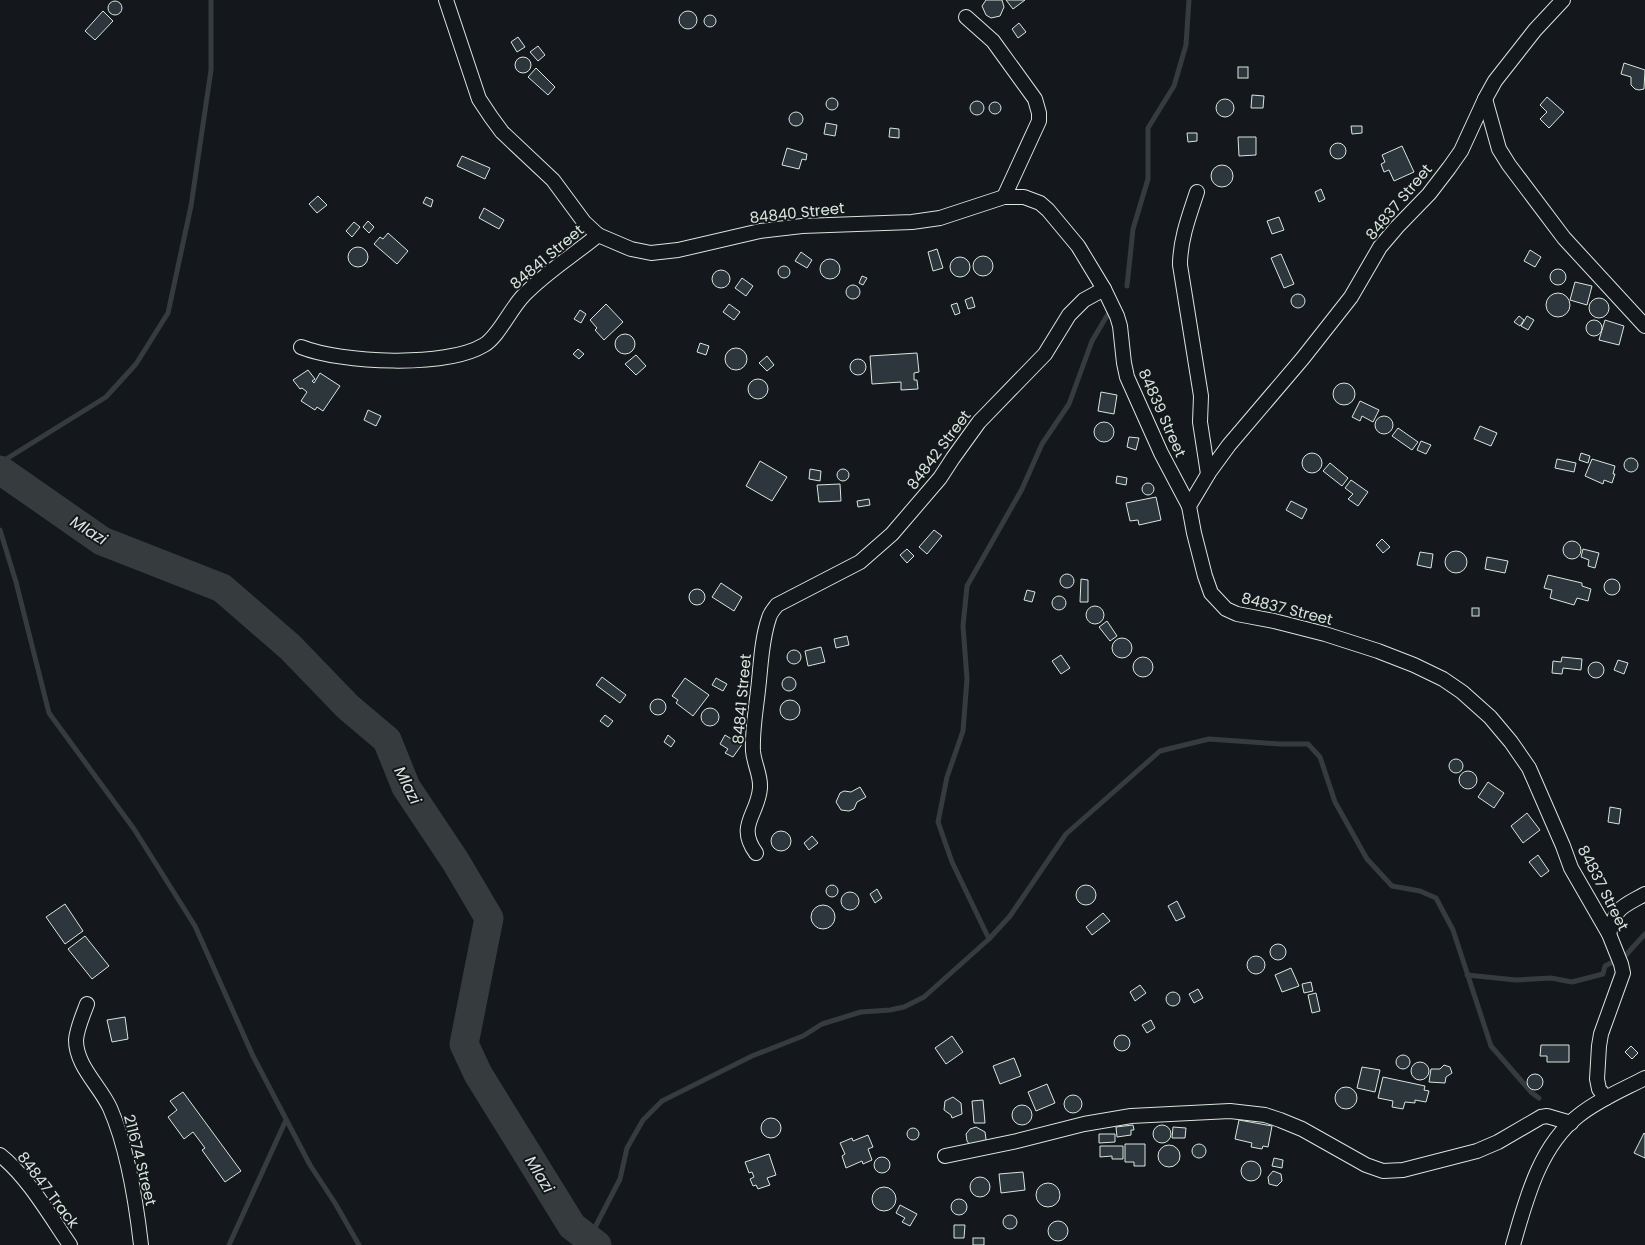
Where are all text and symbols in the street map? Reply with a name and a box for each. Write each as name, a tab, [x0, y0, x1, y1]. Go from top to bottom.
street label: 84837 Street	[1361, 159, 1437, 244]
street label: 84840 Street	[749, 197, 845, 228]
street label: 84841 Street	[505, 219, 588, 294]
street label: 84839 Street	[1134, 365, 1191, 460]
street label: 84842 Street	[902, 406, 975, 494]
water label: Mlazi	[66, 510, 113, 551]
street label: 84837 Street	[1239, 587, 1335, 630]
street label: 84841 Street	[727, 653, 756, 745]
water label: Mlazi	[388, 762, 427, 809]
street label: 84837 Street	[1573, 841, 1634, 934]
street label: 211674 Street	[119, 1112, 162, 1208]
street label: 84847 Track	[13, 1147, 84, 1232]
water label: Mlazi	[519, 1151, 560, 1198]

